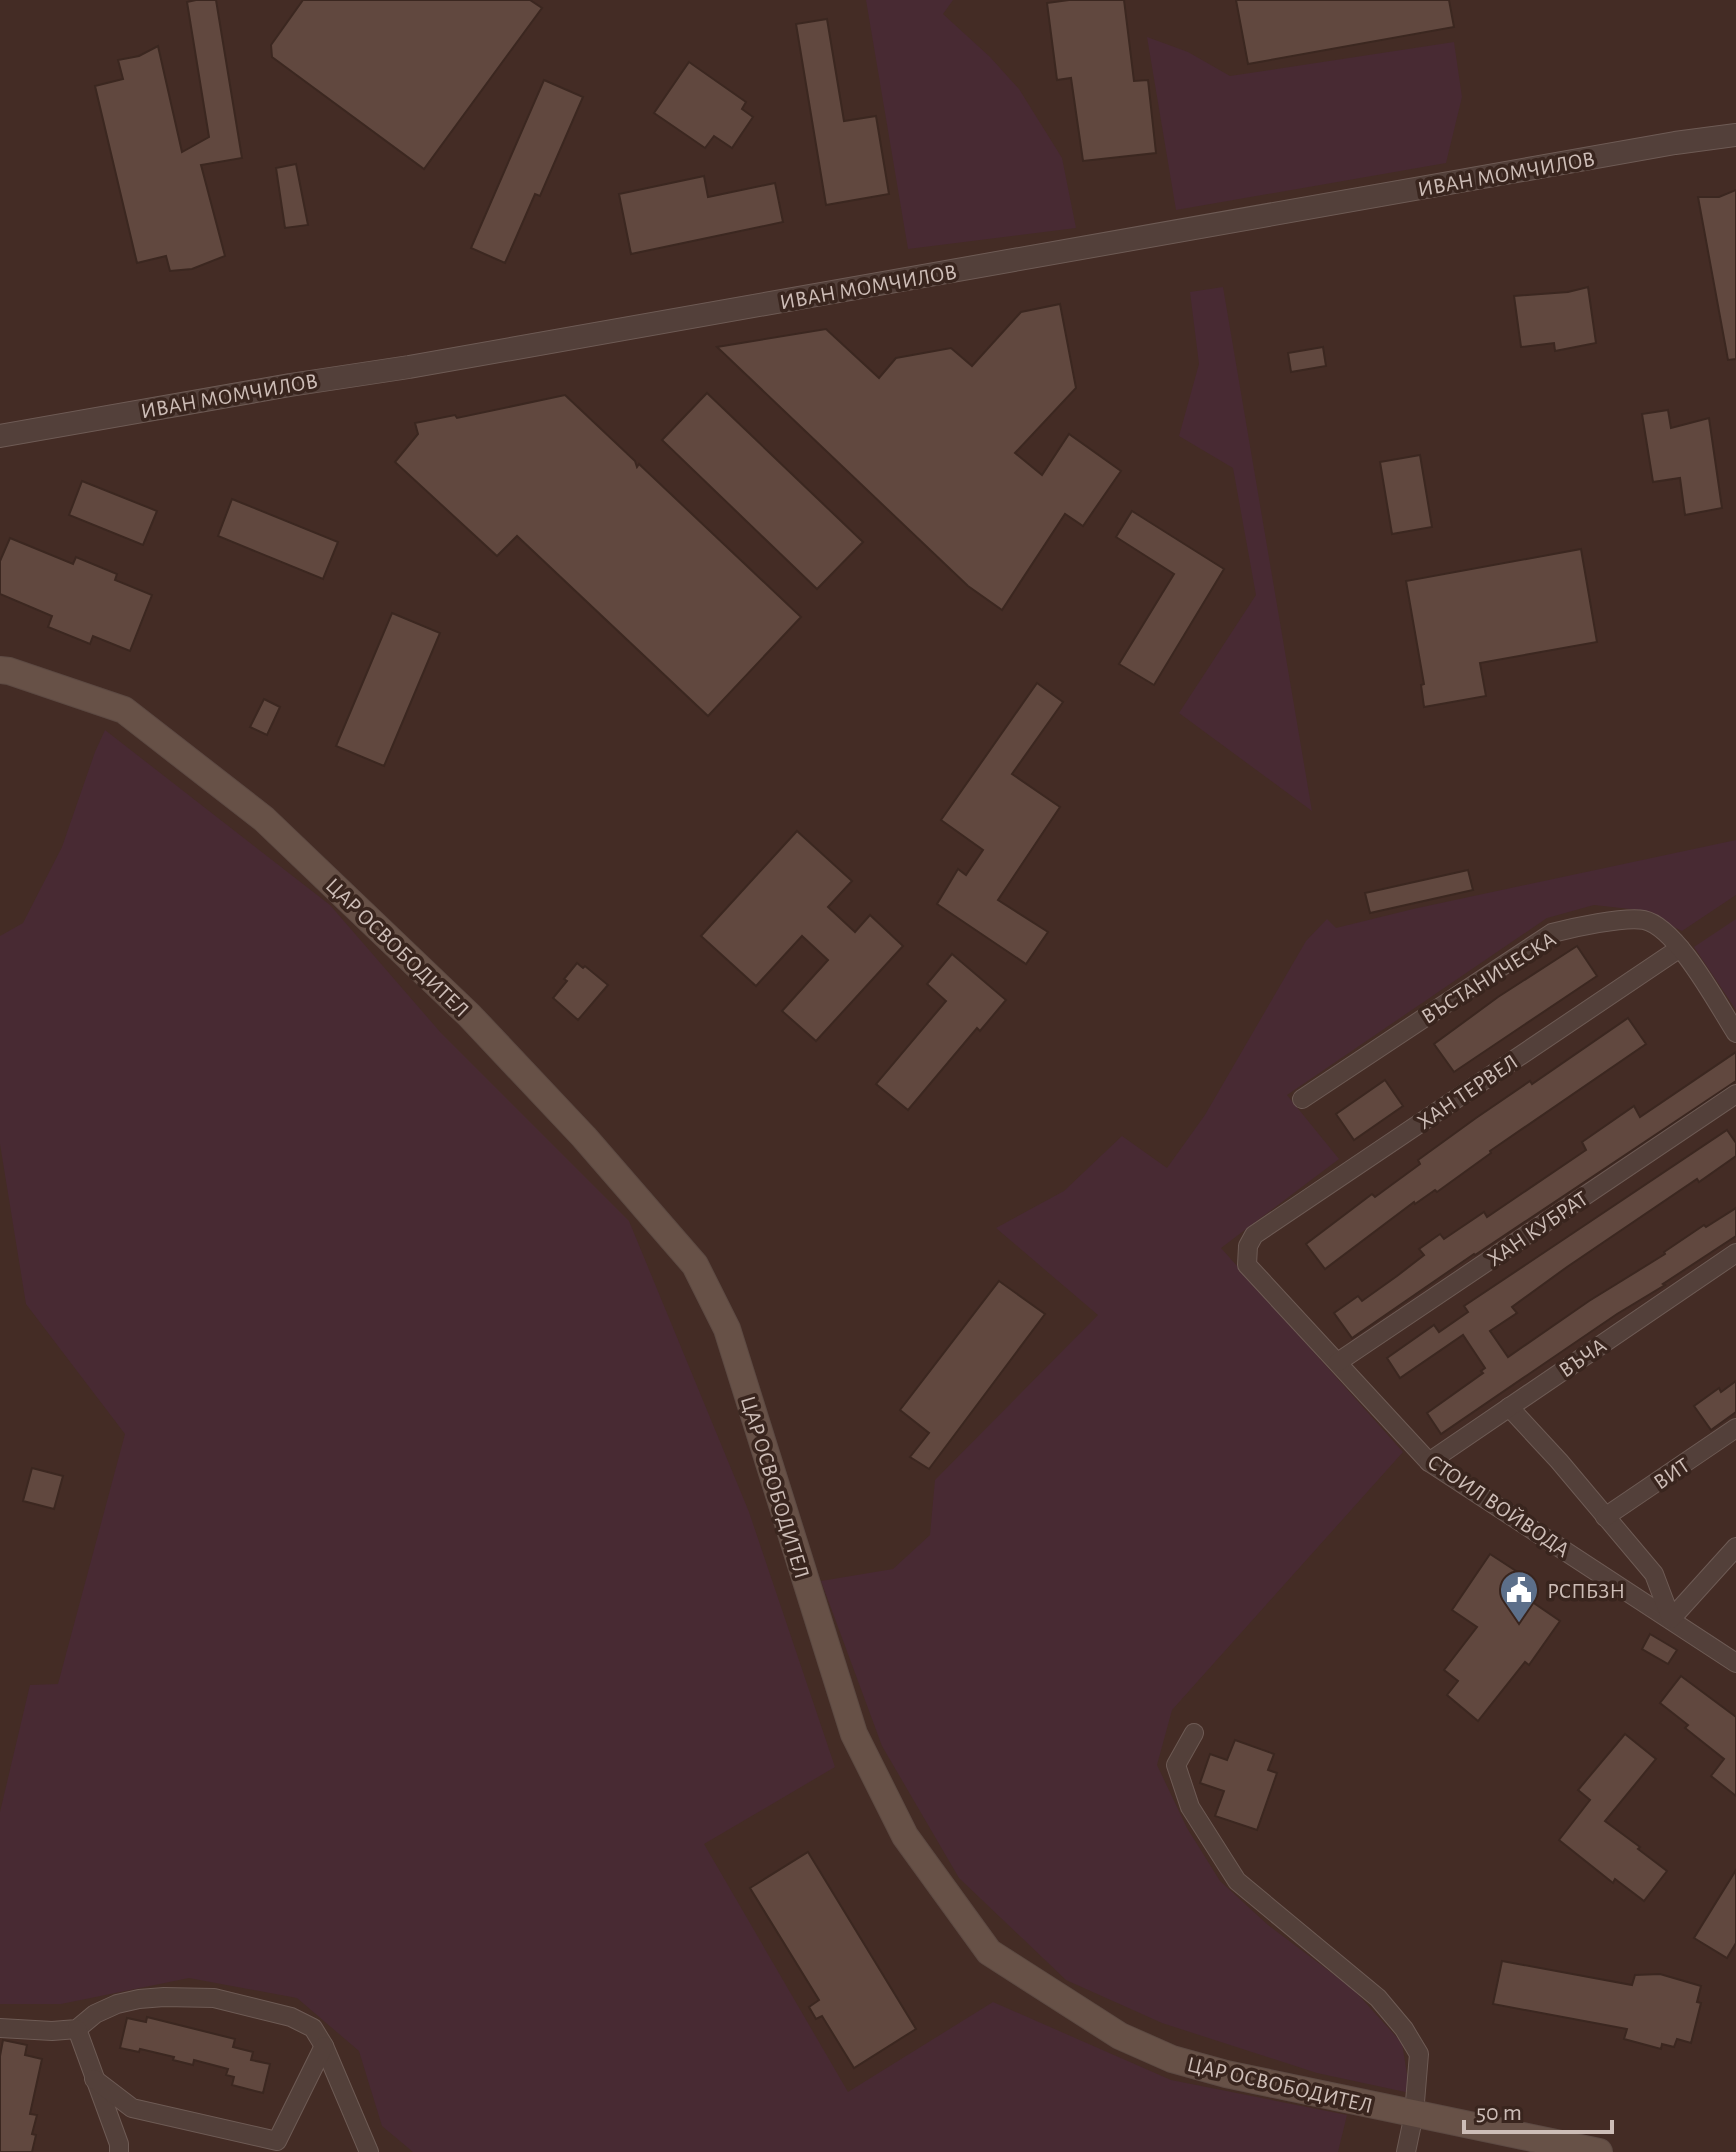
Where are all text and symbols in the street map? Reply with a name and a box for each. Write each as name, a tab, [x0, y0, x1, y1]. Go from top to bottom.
street label: ИВАН МОМЧИЛОВ	[1416, 148, 1597, 200]
street label: ИВАН МОМЧИЛОВ	[778, 261, 959, 313]
street label: ИВАН МОМЧИЛОВ	[139, 370, 320, 422]
street label: ЦАР ОСВОБОДИТЕЛ	[321, 874, 473, 1022]
street label: ВЪСТАНИЧЕСКА	[1417, 928, 1560, 1028]
street label: ХАН ТЕРВЕЛ	[1413, 1050, 1522, 1133]
street label: ХАН КУБРАТ	[1483, 1187, 1592, 1270]
street label: ВЪЧА	[1555, 1334, 1610, 1381]
street label: ЦАР ОСВОБОДИТЕЛ	[737, 1393, 813, 1581]
street label: СТОИЛ ВОЙВОДА	[1423, 1450, 1573, 1561]
street label: ВИТ	[1650, 1454, 1694, 1494]
public building icon: РСПБЗН	[1498, 1569, 1540, 1624]
place label: РСПБЗН	[1547, 1580, 1625, 1602]
street label: ЦАР ОСВОБОДИТЕЛ	[1185, 2053, 1375, 2117]
scale bar	[1464, 2084, 1612, 2134]
text: 50 m	[1476, 2101, 1522, 2125]

